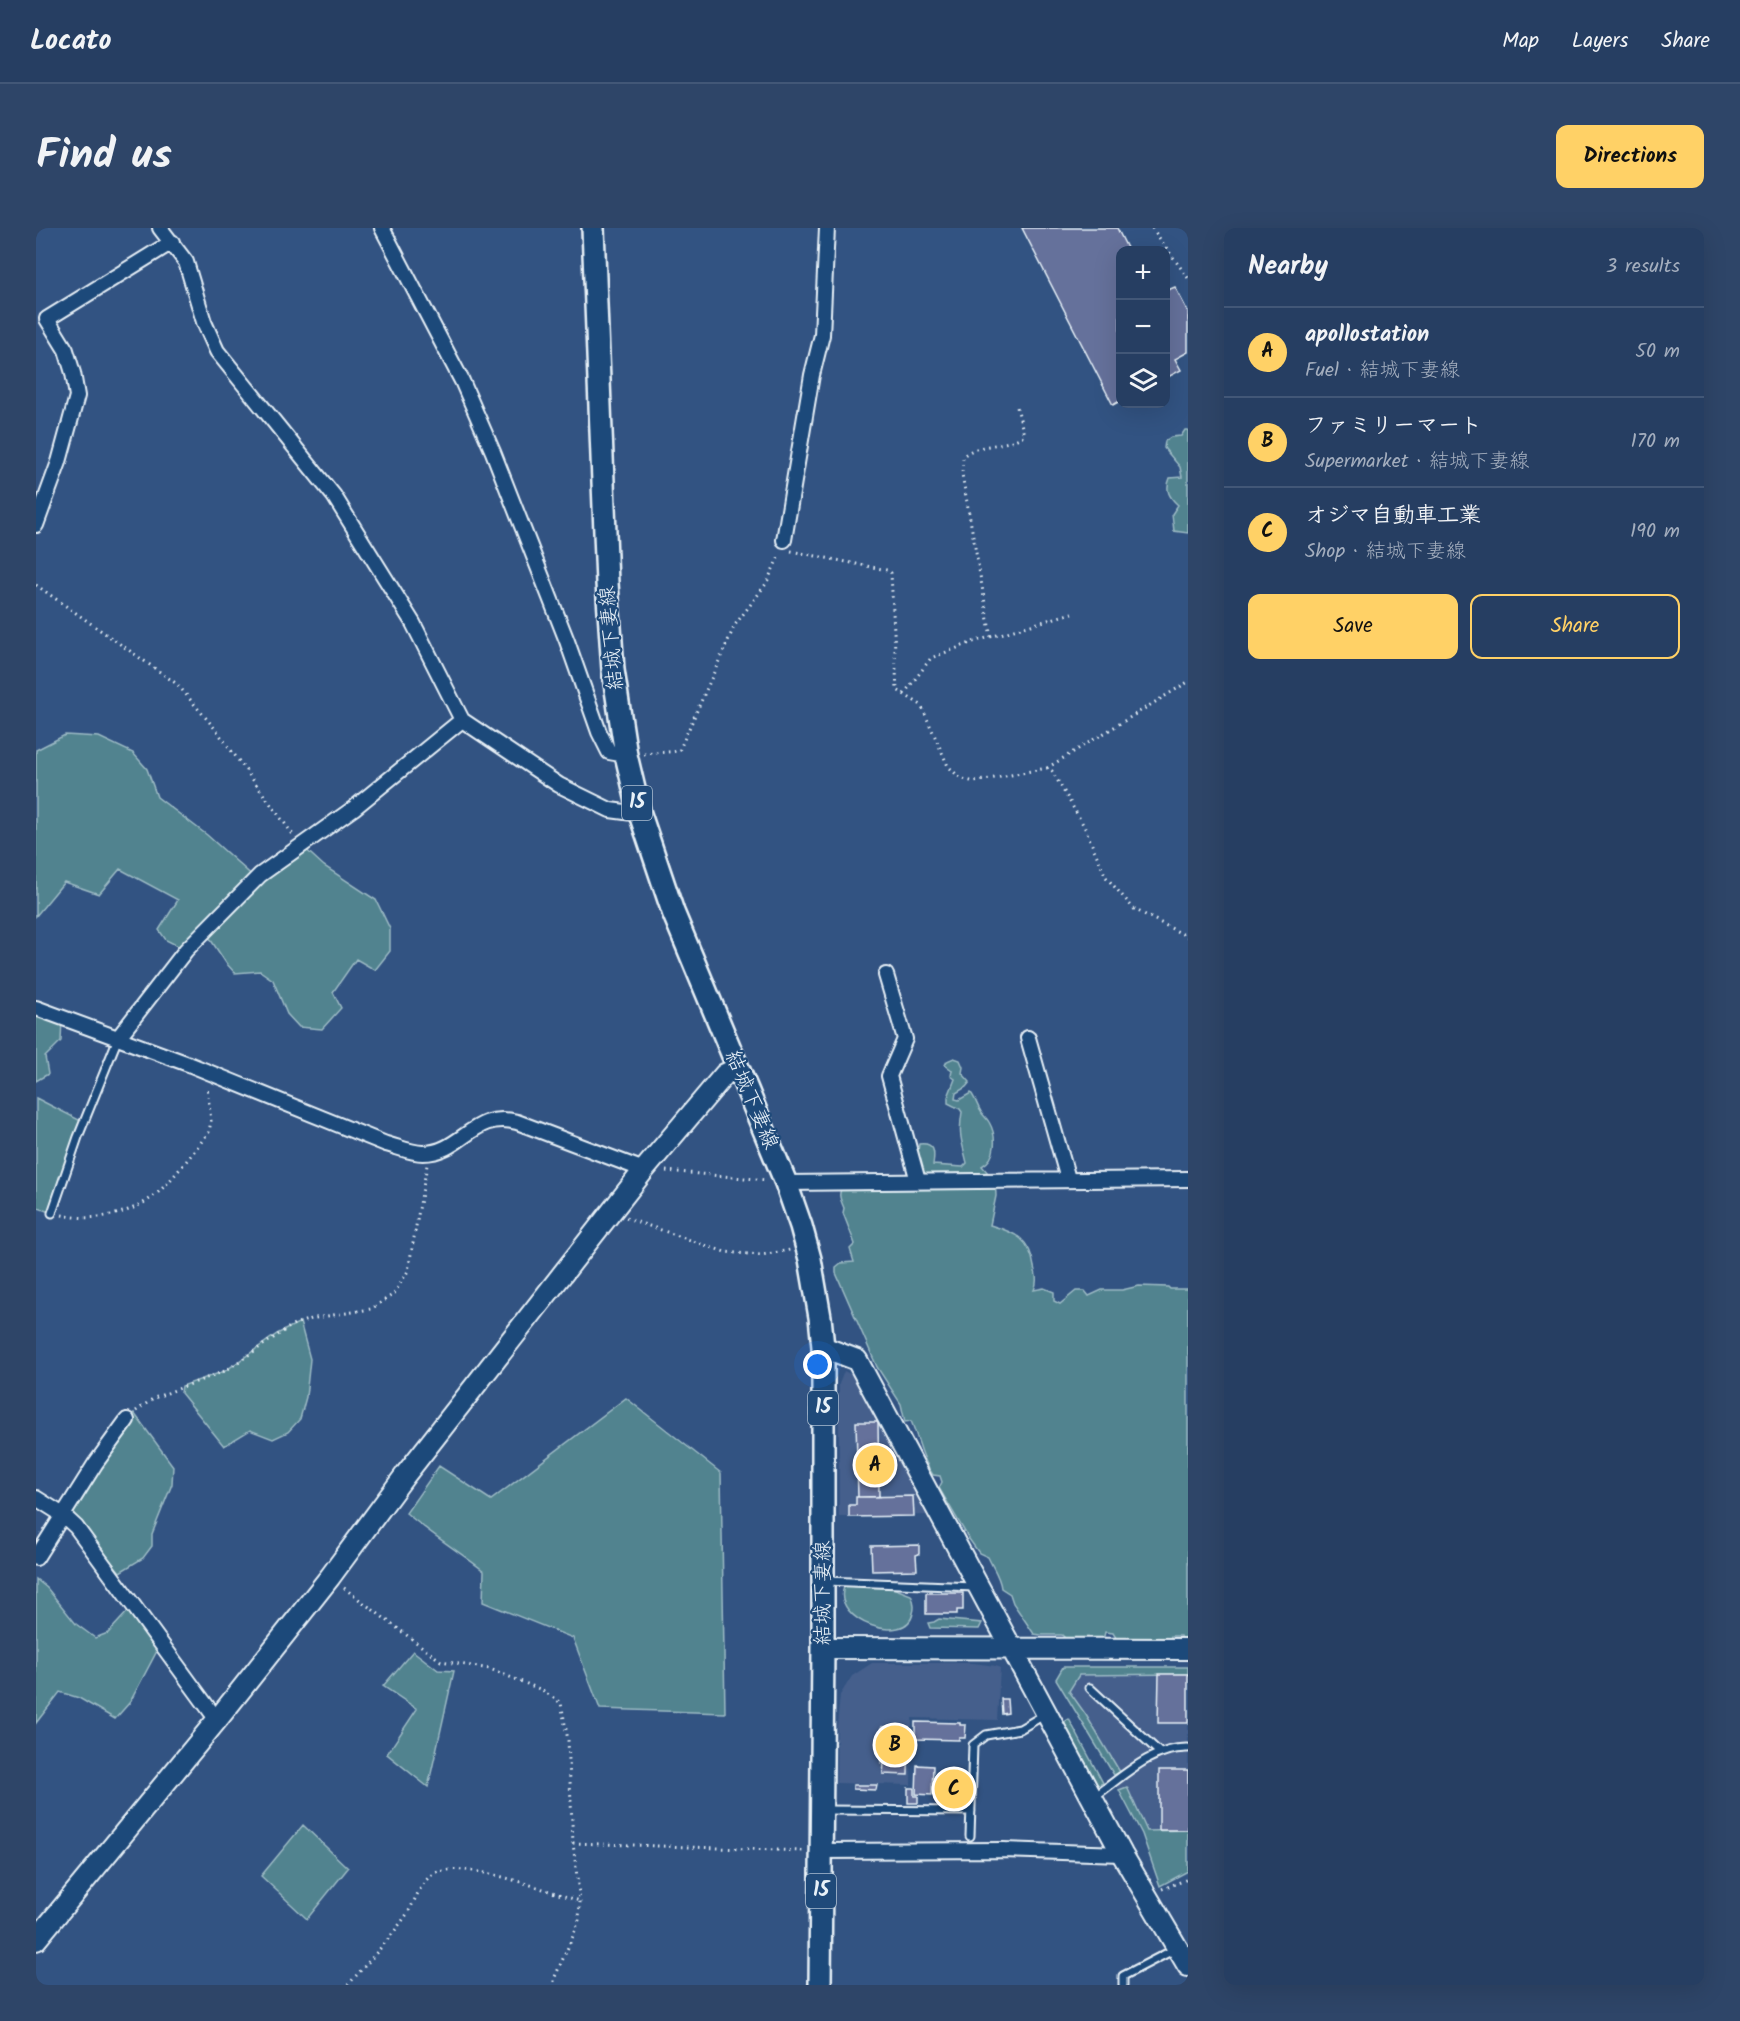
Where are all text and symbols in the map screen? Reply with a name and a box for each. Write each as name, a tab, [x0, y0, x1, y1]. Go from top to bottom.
text: Locato	[30, 19, 111, 64]
text: Map	[1502, 25, 1539, 58]
text: Layers	[1572, 25, 1628, 58]
text: Share	[1661, 25, 1710, 58]
text: Find us	[36, 123, 172, 190]
button: Directions	[1556, 125, 1704, 188]
map controls	[1116, 246, 1170, 408]
button: +	[1116, 246, 1170, 300]
text: Nearby	[1248, 246, 1328, 288]
text: 3 results	[1606, 251, 1680, 283]
button: −	[1116, 300, 1170, 354]
text: apollostation	[1305, 318, 1429, 353]
text: A	[1261, 336, 1274, 368]
text: 50 m	[1635, 336, 1680, 368]
button: layers	[1116, 354, 1170, 408]
text: Fuel · 結城下妻線	[1305, 355, 1460, 387]
text: ファミリーマート	[1305, 409, 1482, 444]
text: B	[1261, 426, 1274, 458]
text: 170 m	[1631, 426, 1680, 458]
text: Supermarket · 結城下妻線	[1305, 446, 1529, 478]
text: オジマ自動車工業	[1305, 499, 1481, 534]
text: C	[1261, 516, 1274, 548]
text: 190 m	[1630, 516, 1680, 548]
text: Shop · 結城下妻線	[1305, 536, 1466, 568]
street label: 結城下妻線	[591, 584, 633, 692]
button: Save	[1248, 594, 1458, 659]
button: Share	[1470, 594, 1680, 659]
road number: 15	[622, 786, 652, 820]
street label: 結城下妻線	[715, 1045, 787, 1155]
your location	[803, 1350, 832, 1379]
road number: 15	[808, 1391, 838, 1425]
pin: A	[856, 1442, 894, 1488]
street label: 結城下妻線	[807, 1541, 840, 1646]
pin: B	[876, 1722, 914, 1768]
pin: C	[934, 1766, 974, 1812]
road number: 15	[806, 1874, 836, 1908]

